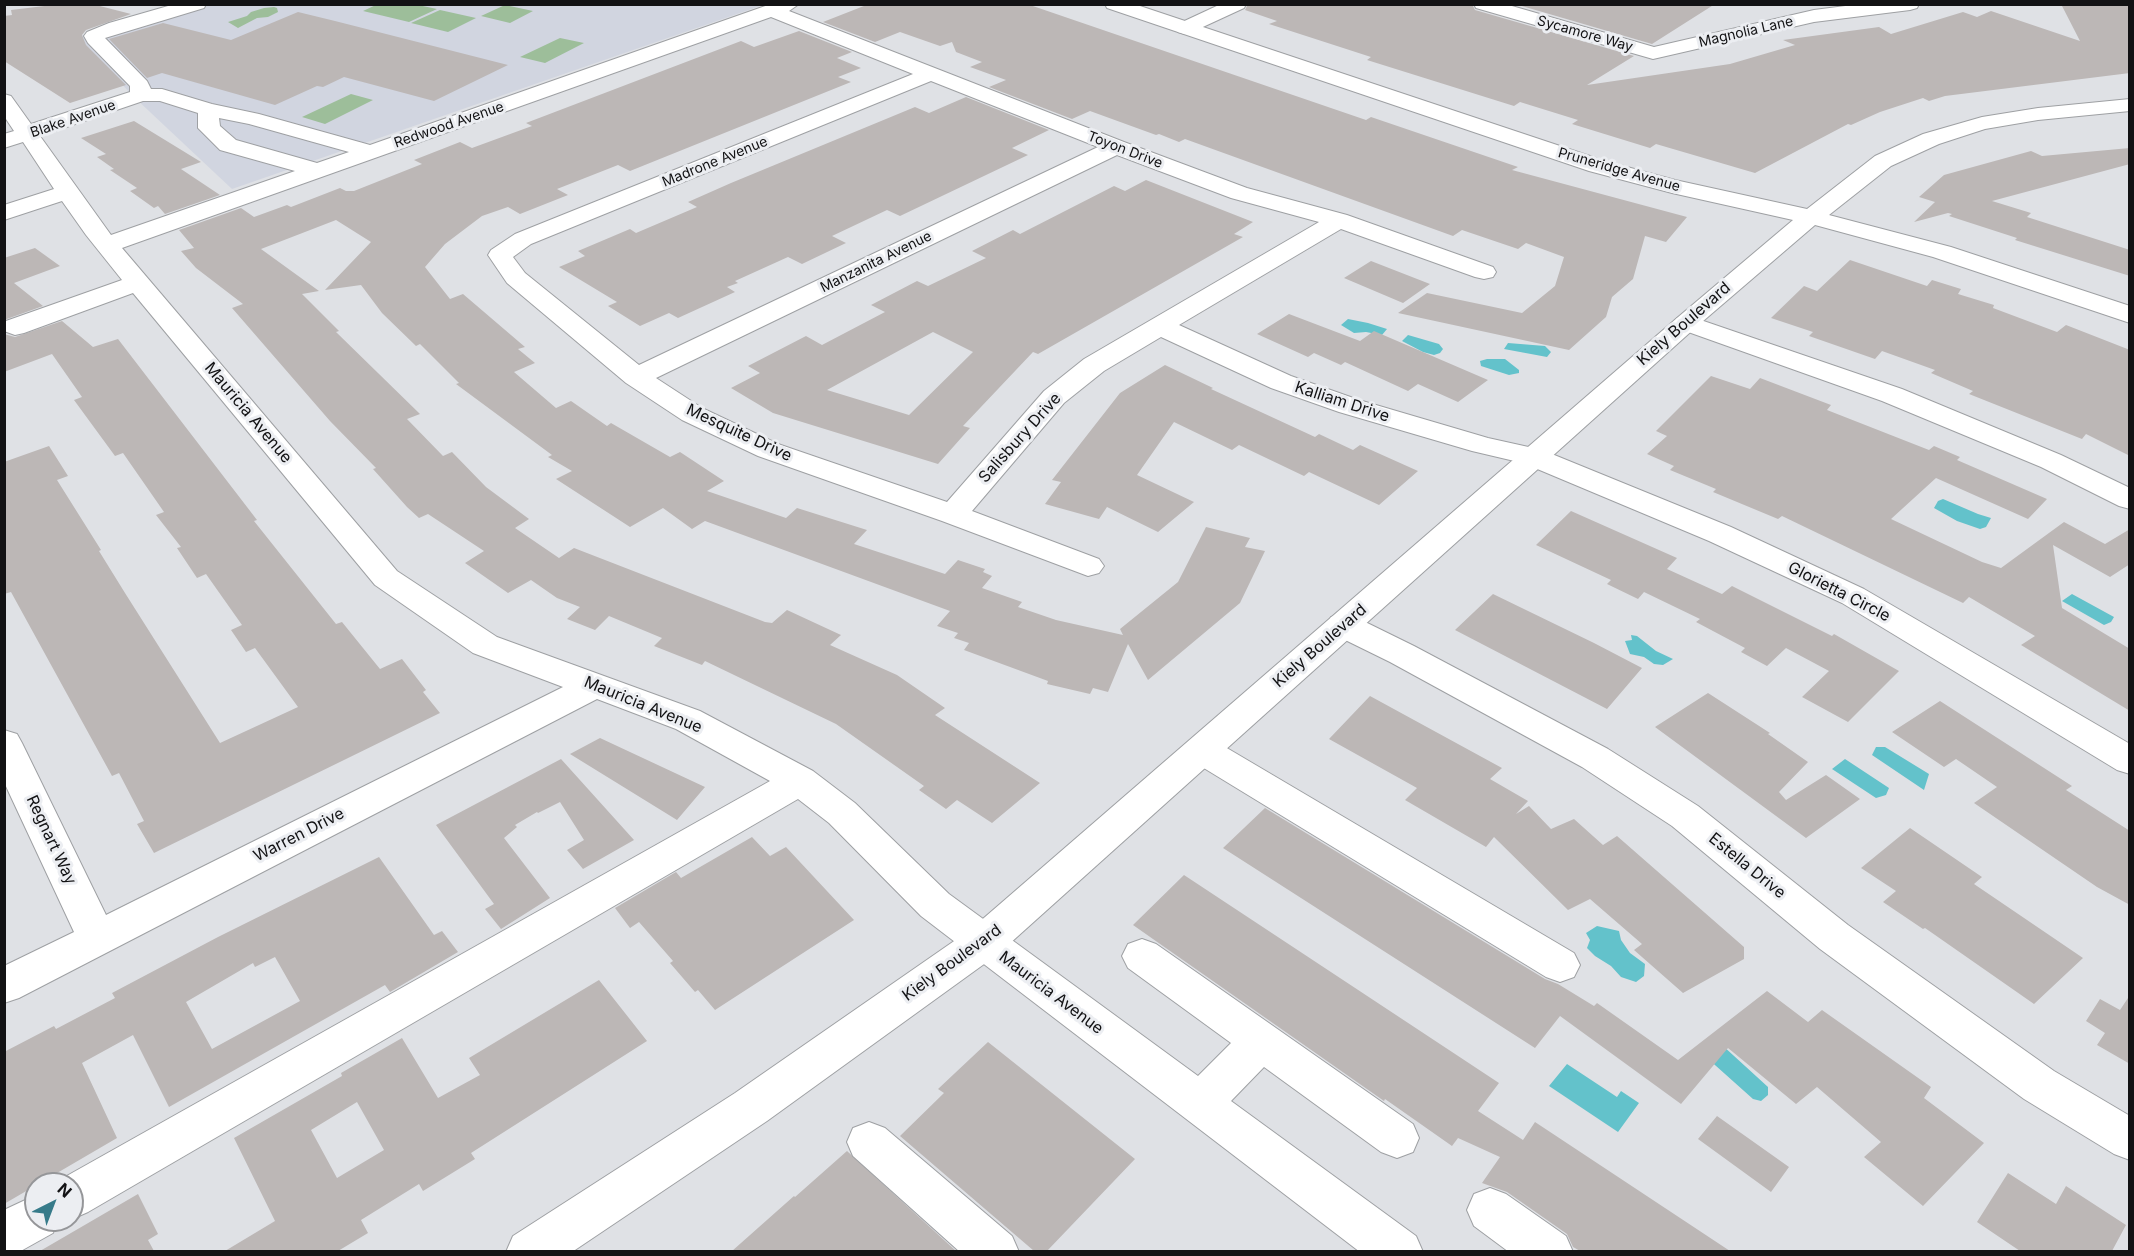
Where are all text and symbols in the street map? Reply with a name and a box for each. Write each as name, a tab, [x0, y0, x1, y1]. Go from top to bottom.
street label: Sycamore Way	[1535, 12, 1635, 56]
street label: Magnolia Lane	[1697, 13, 1795, 51]
street label: Blake Avenue	[28, 97, 118, 141]
street label: Redwood Avenue	[392, 98, 506, 152]
street label: Toyon Drive	[1085, 128, 1165, 172]
street label: Madrone Avenue	[660, 133, 770, 191]
street label: Pruneridge Avenue	[1556, 145, 1682, 195]
street label: Manzanita Avenue	[818, 228, 934, 296]
street label: Kiely Boulevard	[1633, 278, 1735, 370]
street label: Mauricia Avenue	[200, 359, 296, 467]
street label: Kalliam Drive	[1292, 378, 1392, 426]
street label: Salisbury Drive	[975, 389, 1065, 487]
street label: Mesquite Drive	[683, 400, 795, 466]
street label: Glorietta Circle	[1785, 558, 1893, 626]
street label: Kiely Boulevard	[1269, 600, 1371, 692]
street label: Mauricia Avenue	[581, 673, 705, 737]
street label: Regnart Way	[22, 792, 80, 888]
street label: Warren Drive	[251, 804, 347, 866]
street label: Estella Drive	[1705, 829, 1789, 903]
street label: Kiely Boulevard	[899, 921, 1005, 1005]
street label: Mauricia Avenue	[995, 947, 1107, 1039]
north arrow	[24, 1172, 84, 1232]
text: N	[53, 1179, 76, 1202]

